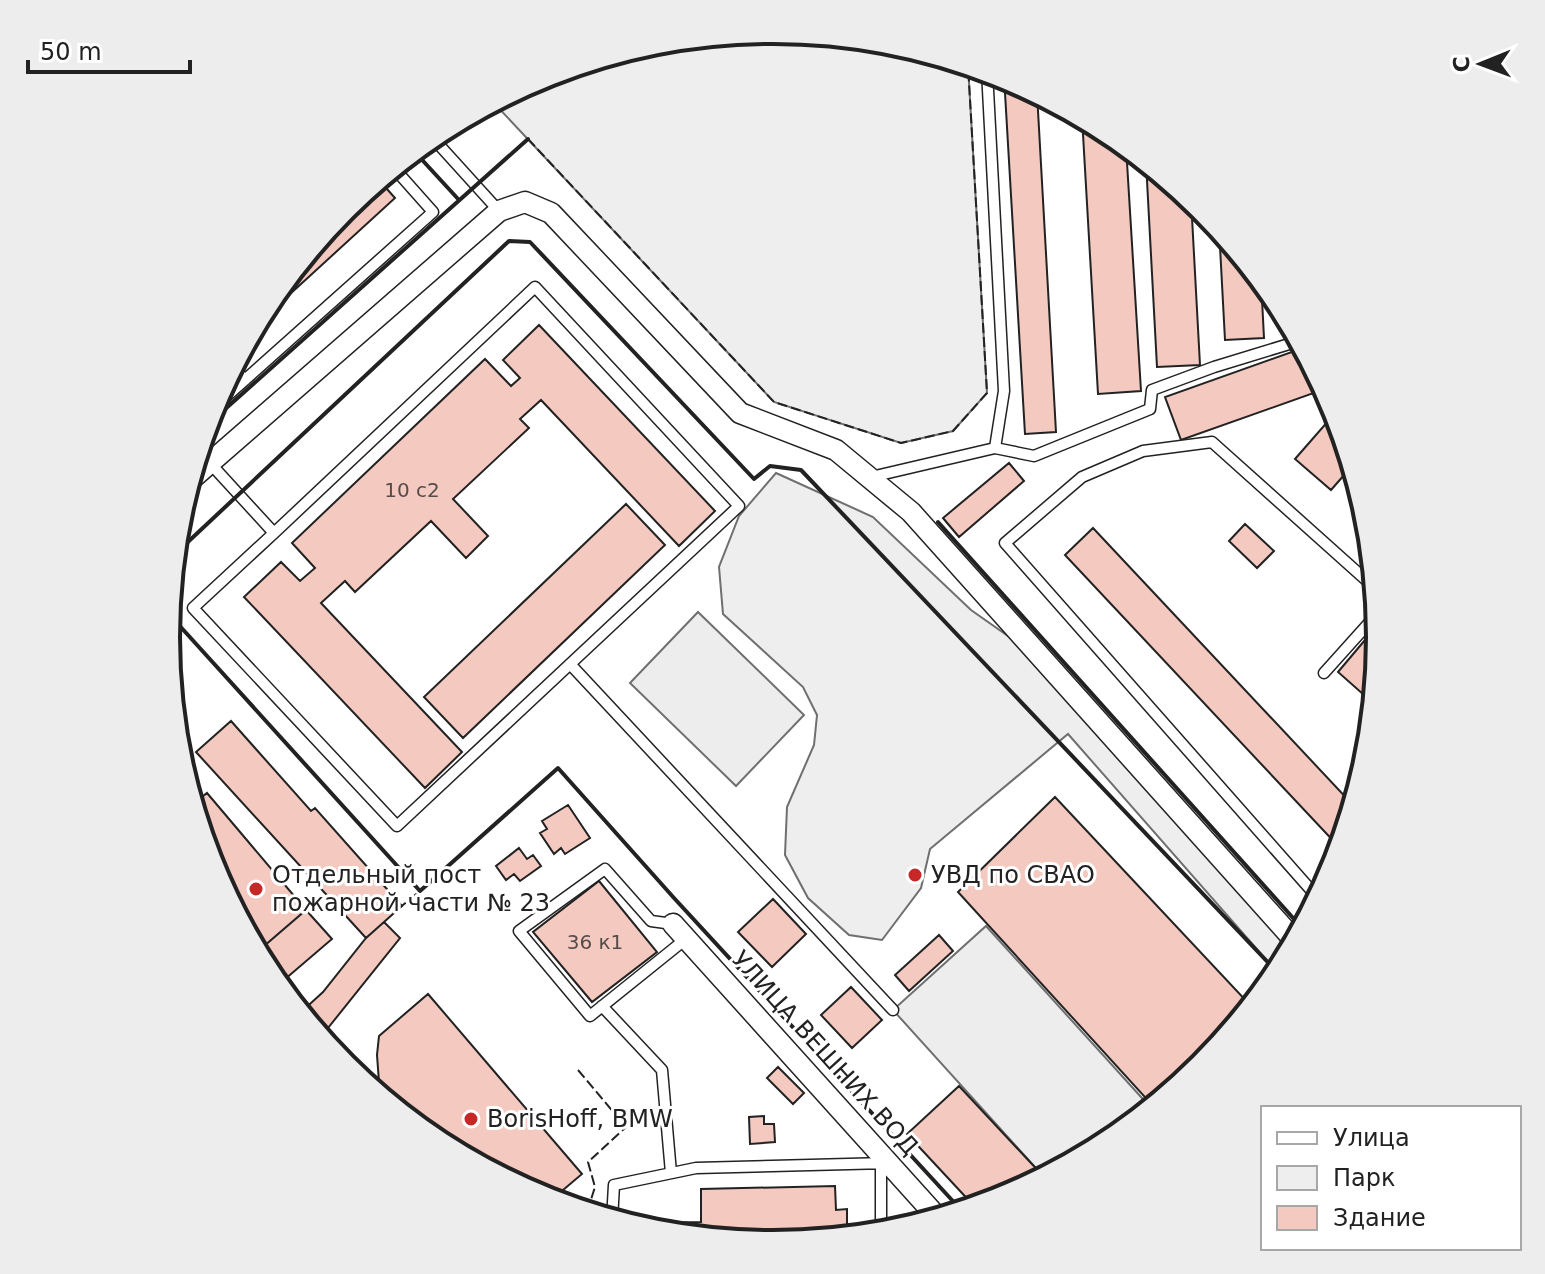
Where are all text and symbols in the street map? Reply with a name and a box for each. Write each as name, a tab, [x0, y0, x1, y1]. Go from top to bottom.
scale bar	[28, 24, 190, 74]
north arrow	[1441, 24, 1521, 104]
text: 50 m	[40, 38, 102, 66]
text: С	[1449, 56, 1474, 73]
house number: 10 с2	[384, 478, 440, 502]
place label: Отдельный пост пожарной части № 23	[272, 861, 550, 917]
place label: УВД по СВАО	[931, 861, 1095, 889]
marker: УВД по СВАО	[906, 866, 924, 884]
marker: Отдельный пост пожарной части № 23	[247, 880, 265, 898]
house number: 36 к1	[567, 930, 623, 954]
street label: УЛИЦА ВЕШНИХ ВОД	[726, 945, 924, 1161]
place label: BorisHoff, BMW	[487, 1105, 673, 1133]
legend	[1261, 1106, 1521, 1250]
marker: BorisHoff, BMW	[462, 1110, 480, 1128]
text: Улица	[1333, 1124, 1410, 1152]
text: Парк	[1333, 1164, 1395, 1192]
text: Здание	[1333, 1204, 1426, 1232]

